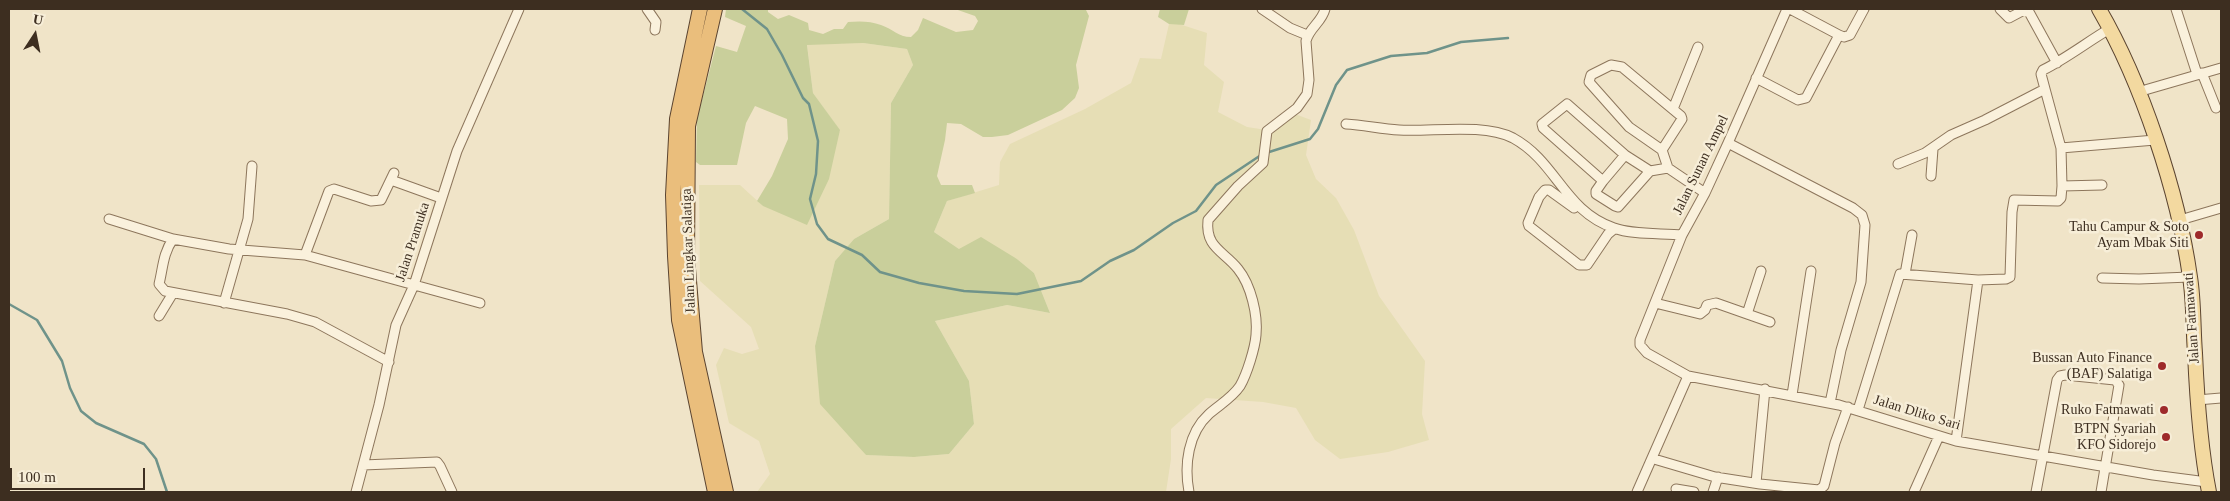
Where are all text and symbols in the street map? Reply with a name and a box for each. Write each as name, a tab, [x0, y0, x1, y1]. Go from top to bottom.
north arrow	[10, 10, 60, 60]
text: U	[32, 11, 44, 28]
street label: Jalan Sunan Ampel	[1670, 112, 1732, 218]
street label: Jalan Lingkar Salatiga	[678, 188, 700, 314]
street label: Jalan Pramuka	[392, 200, 434, 284]
place label: Tahu Campur & Soto Ayam Mbak Siti	[2069, 219, 2189, 252]
marker: Tahu Campur & Soto Ayam Mbak Siti	[2193, 229, 2205, 241]
street label: Jalan Fatmawati	[2180, 272, 2204, 364]
place label: Bussan Auto Finance (BAF) Salatiga	[2032, 350, 2152, 382]
marker: Bussan Auto Finance (BAF) Salatiga	[2156, 360, 2168, 372]
street label: Jalan Dliko Sari	[1871, 392, 1963, 434]
place label: Ruko Fatmawati	[2061, 402, 2154, 418]
marker: Ruko Fatmawati	[2158, 404, 2170, 416]
place label: BTPN Syariah KFO Sidorejo	[2074, 421, 2156, 454]
marker: BTPN Syariah KFO Sidorejo	[2160, 431, 2172, 443]
scale bar	[12, 458, 148, 490]
text: 100 m	[18, 469, 56, 485]

